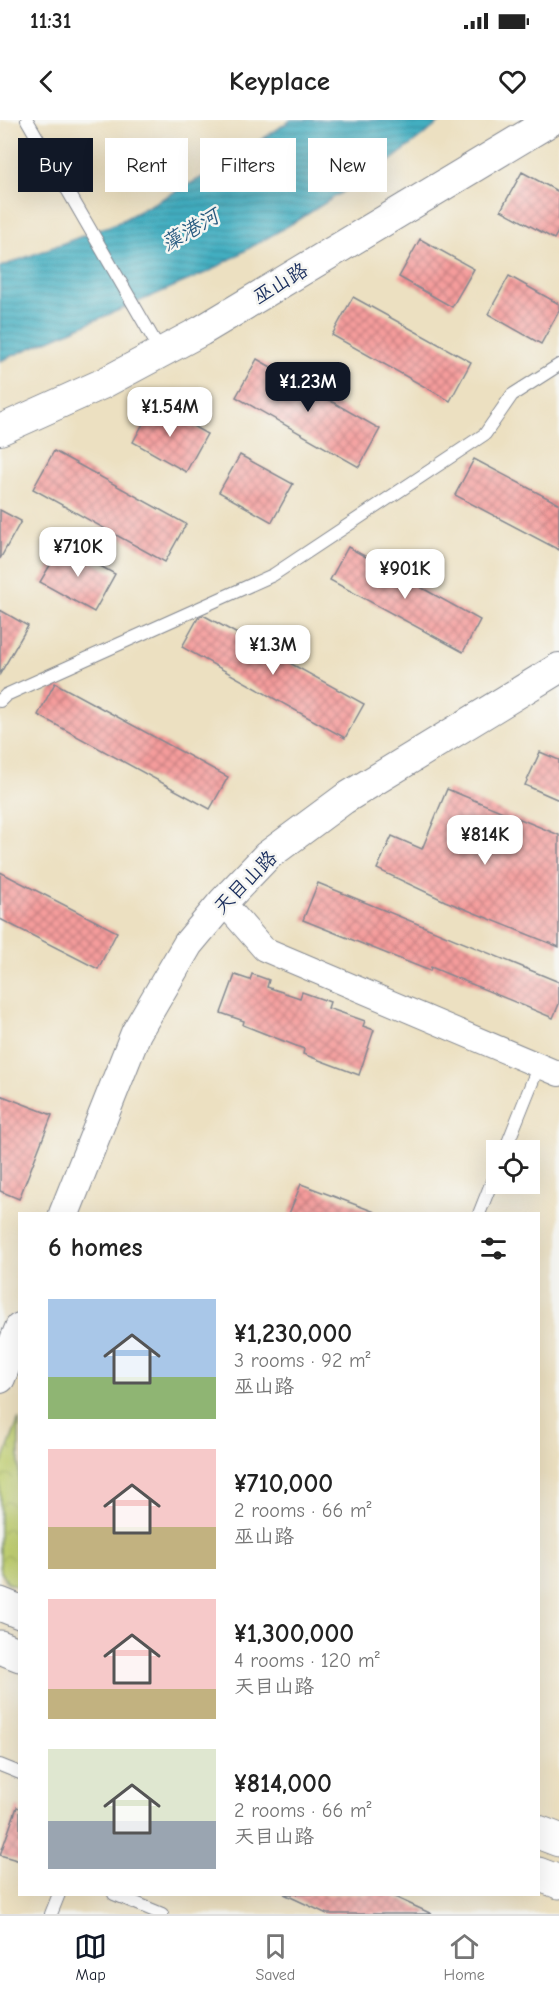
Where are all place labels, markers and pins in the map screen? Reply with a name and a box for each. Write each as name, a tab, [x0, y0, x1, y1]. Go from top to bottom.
pin: ¥1.23M	[259, 362, 357, 413]
pin: ¥1.54M	[121, 387, 219, 438]
pin: ¥710K	[36, 527, 120, 578]
pin: ¥901K	[363, 549, 447, 600]
pin: ¥1.3M	[231, 625, 315, 676]
pin: ¥814K	[443, 815, 527, 866]

